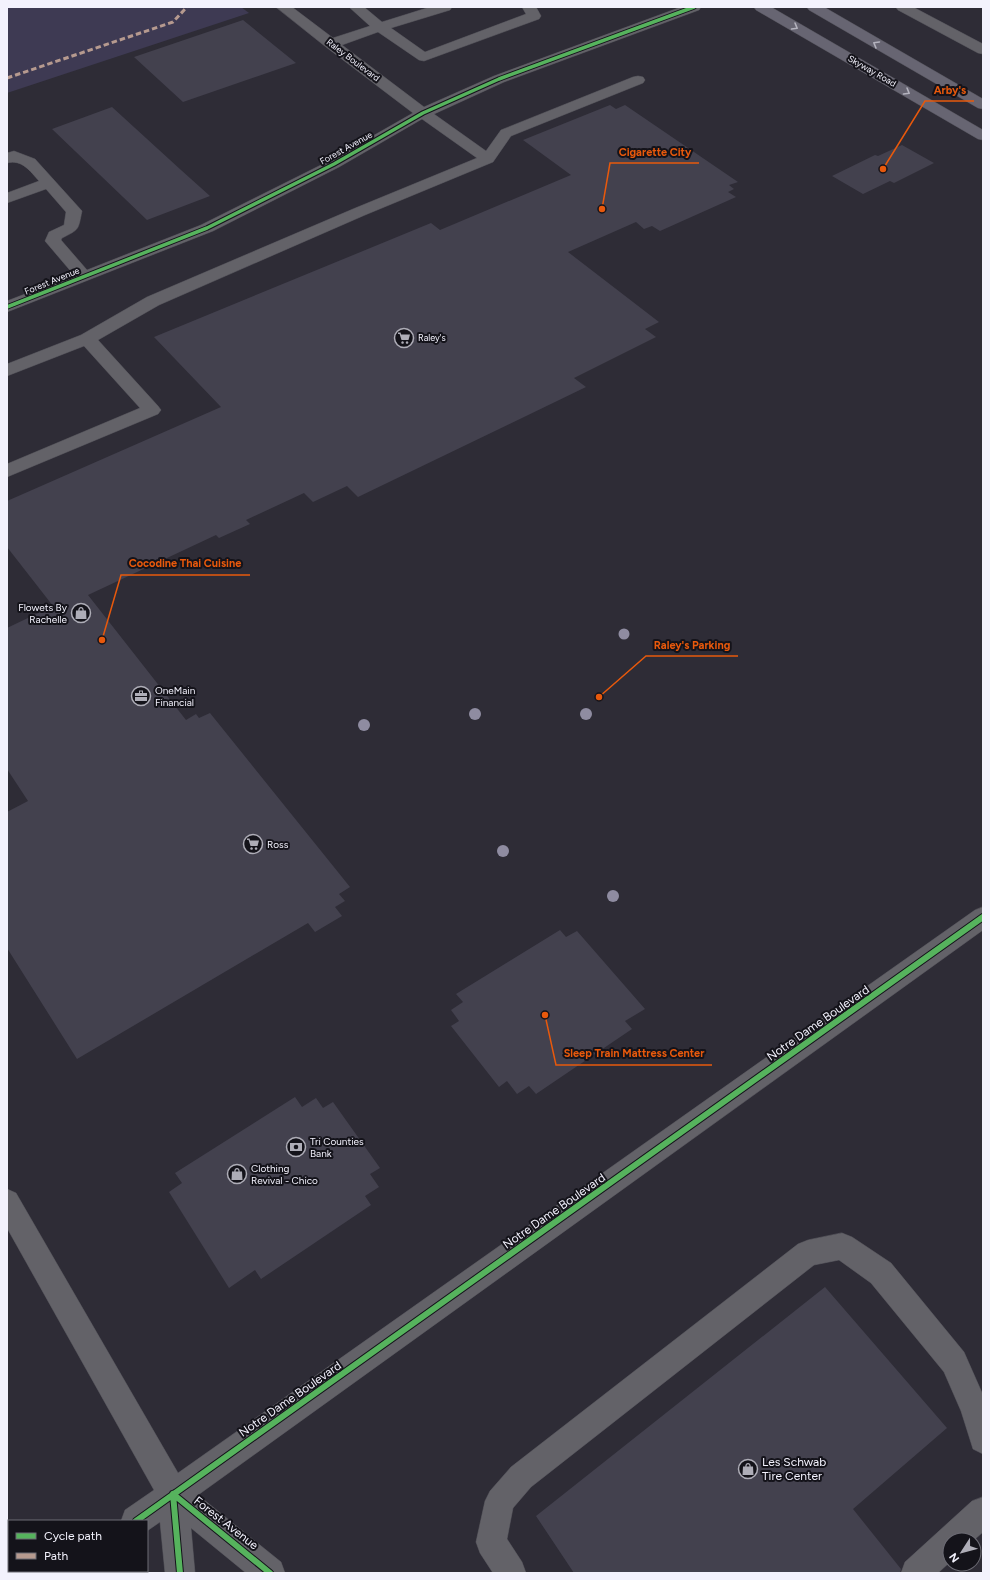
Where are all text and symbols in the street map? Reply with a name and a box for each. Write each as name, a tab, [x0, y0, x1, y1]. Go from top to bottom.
one-way arrow	[791, 22, 798, 29]
street label: Raley Boulevard	[324, 36, 382, 83]
one-way arrow	[873, 42, 880, 49]
street label: Skyway Road	[846, 52, 898, 89]
callout: Arby's	[925, 78, 974, 101]
text: Arby's	[934, 84, 966, 97]
one-way arrow	[903, 87, 910, 94]
street label: Forest Avenue	[318, 129, 374, 166]
callout: Cigarette City	[610, 140, 699, 163]
text: Cigarette City	[619, 146, 692, 159]
street label: Forest Avenue	[23, 264, 81, 297]
supermarket icon: Raley's	[393, 327, 415, 349]
place label: Raley's	[418, 332, 446, 343]
callout: Cocodine Thai Cuisine	[121, 552, 250, 575]
text: Cocodine Thai Cuisine	[129, 557, 241, 570]
place label: Flowets By Rachelle	[18, 601, 68, 626]
shop icon: Flowets By Rachelle	[70, 602, 92, 624]
callout: Raley's Parking	[646, 633, 738, 656]
text: Raley's Parking	[654, 639, 730, 652]
place label: OneMain Financial	[155, 684, 196, 709]
office icon: OneMain Financial	[130, 685, 152, 707]
supermarket icon: Ross	[242, 833, 264, 855]
place label: Ross	[267, 838, 289, 851]
street label: Notre Dame Boulevard	[764, 982, 872, 1064]
callout: Sleep Train Mattress Center	[556, 1042, 712, 1065]
text: Sleep Train Mattress Center	[564, 1047, 705, 1060]
place label: Tri Counties Bank	[310, 1135, 364, 1160]
bank icon: Tri Counties Bank	[285, 1136, 307, 1158]
place label: Clothing Revival - Chico	[251, 1162, 318, 1187]
shop icon: Clothing Revival - Chico	[226, 1163, 248, 1185]
street label: Notre Dame Boulevard	[500, 1170, 608, 1252]
street label: Notre Dame Boulevard	[236, 1358, 344, 1440]
place label: Les Schwab Tire Center	[762, 1455, 826, 1483]
shop icon: Les Schwab Tire Center	[737, 1458, 759, 1480]
street label: Forest Avenue	[191, 1494, 261, 1553]
legend	[8, 1520, 148, 1572]
text: Cycle path	[44, 1529, 102, 1543]
north arrow	[942, 1532, 982, 1572]
text: Path	[44, 1549, 68, 1563]
text: N	[947, 1550, 962, 1565]

